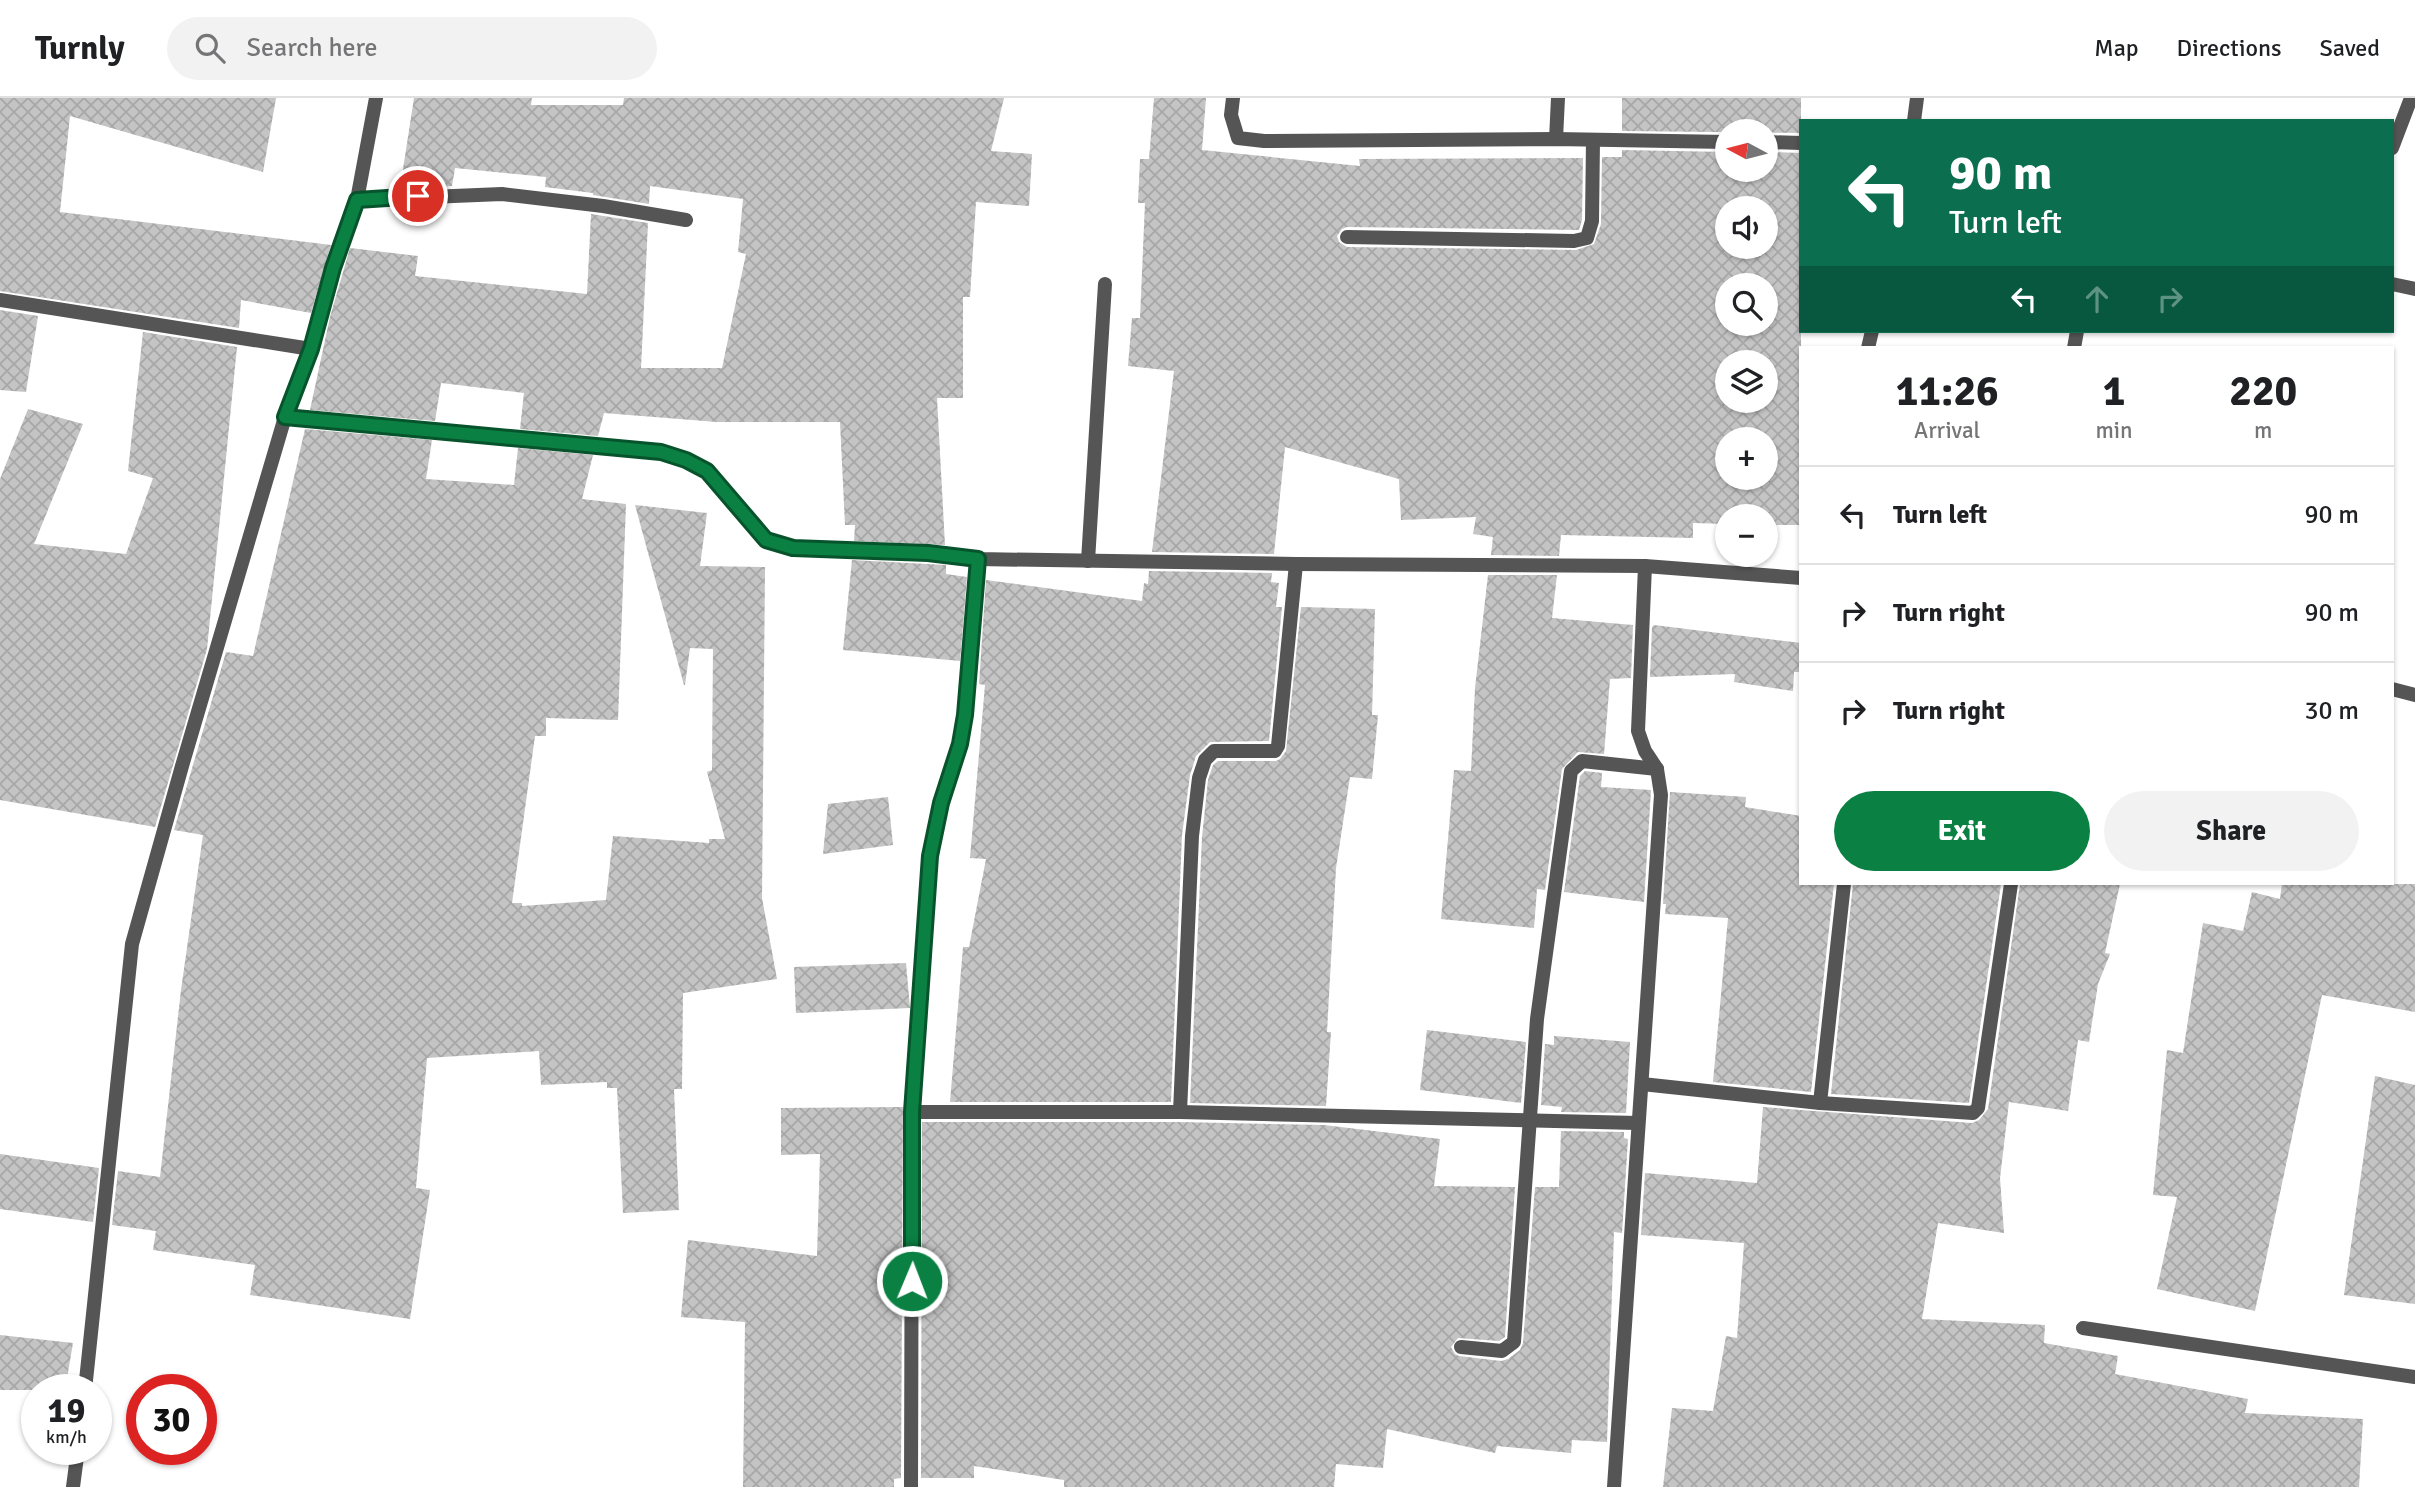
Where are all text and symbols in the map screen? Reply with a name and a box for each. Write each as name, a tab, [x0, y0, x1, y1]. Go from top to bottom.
search box	[167, 17, 657, 80]
text: Turnly	[35, 28, 125, 69]
icon: search	[191, 29, 229, 67]
text: Search here	[247, 32, 378, 64]
text: Map	[2094, 33, 2139, 63]
text: Directions	[2177, 33, 2282, 63]
text: Saved	[2320, 33, 2380, 63]
north arrow	[1715, 119, 1778, 182]
map controls	[1715, 119, 1778, 567]
text: 90 m	[1949, 143, 2052, 203]
icon: left	[1834, 147, 1925, 238]
pin	[388, 166, 448, 226]
icon: arrive	[399, 177, 437, 215]
button: sound	[1715, 196, 1778, 259]
text: Turn left	[1949, 203, 2062, 242]
button: search	[1715, 273, 1778, 336]
icon: left	[2005, 280, 2043, 318]
icon: ahead	[2078, 280, 2116, 318]
icon: right	[2151, 280, 2189, 318]
button: layers	[1715, 350, 1778, 413]
text: 11:26	[1896, 366, 1999, 417]
text: 1	[2103, 366, 2125, 417]
text: 220	[2229, 366, 2297, 417]
text: Arrival	[1914, 416, 1980, 445]
text: min	[2095, 416, 2133, 445]
text: m	[2254, 416, 2272, 445]
button: +	[1715, 427, 1778, 490]
icon: left	[1834, 496, 1872, 534]
text: Turn left	[1893, 499, 1987, 531]
text: 90 m	[2304, 499, 2359, 531]
button: −	[1715, 504, 1778, 567]
icon: right	[1834, 594, 1872, 632]
text: Turn right	[1893, 597, 2005, 629]
text: 90 m	[2304, 597, 2359, 629]
icon: right	[1834, 692, 1872, 730]
text: Turn right	[1893, 695, 2005, 727]
text: 30 m	[2304, 695, 2359, 727]
button: Exit	[1834, 791, 2090, 871]
button: Share	[2104, 791, 2359, 871]
position arrow	[875, 1244, 949, 1318]
speed limit sign: 30	[126, 1374, 217, 1465]
text: 19	[48, 1389, 85, 1432]
text: km/h	[46, 1426, 87, 1448]

